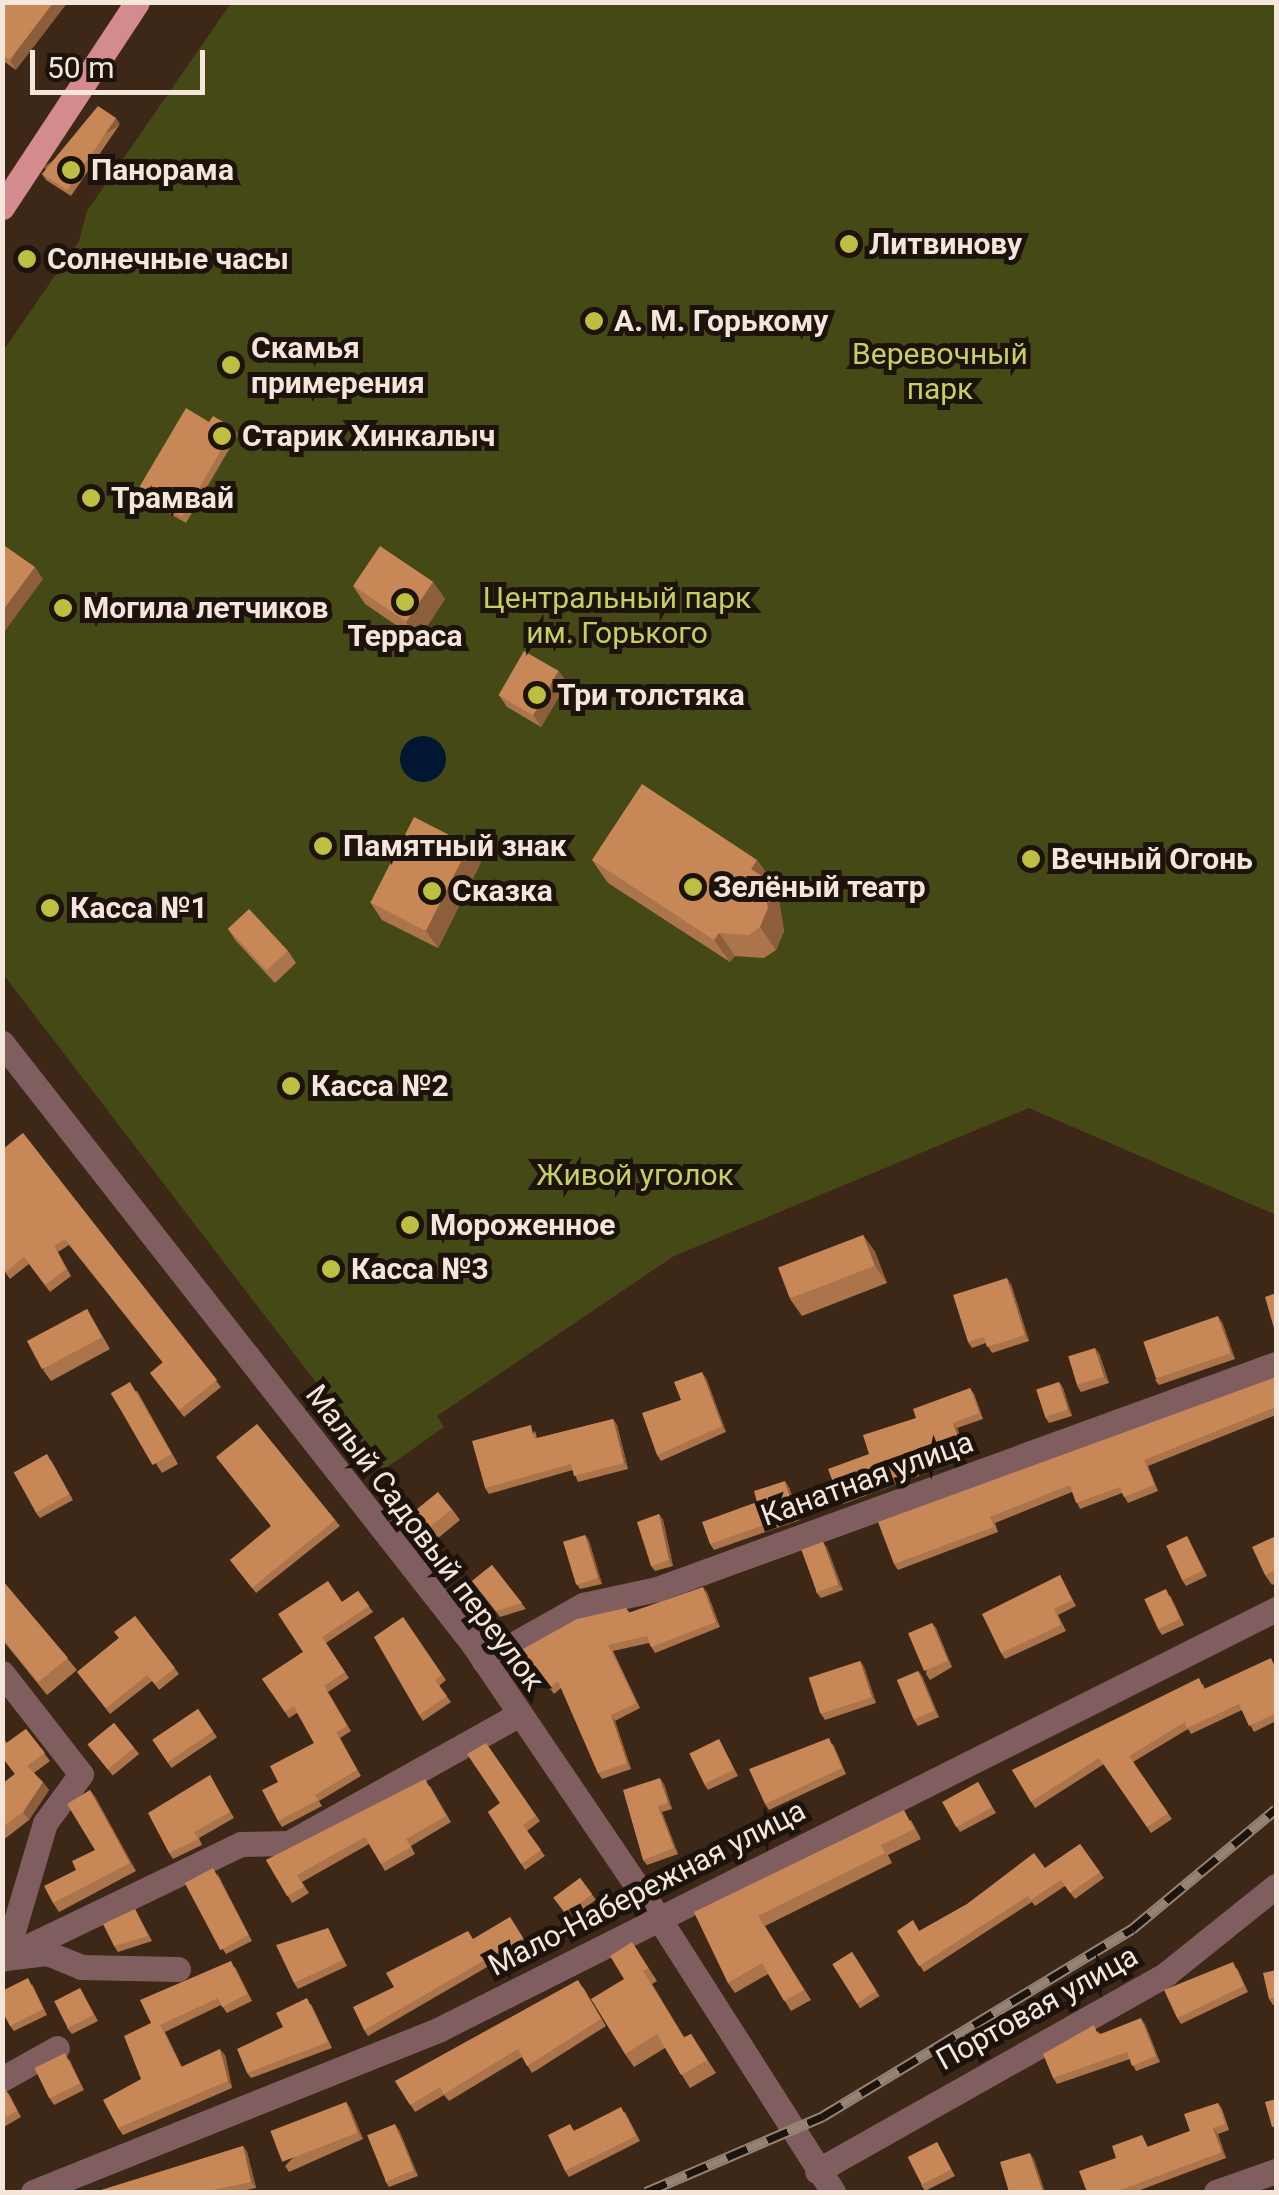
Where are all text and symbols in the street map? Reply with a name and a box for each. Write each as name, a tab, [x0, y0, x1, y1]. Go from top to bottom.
scale bar	[35, 30, 210, 92]
text: 50 m	[47, 50, 114, 85]
place label: Панорама	[91, 152, 234, 188]
marker: Панорама	[60, 159, 82, 181]
place label: Литвинову	[869, 226, 1022, 262]
marker: Литвинову	[838, 233, 860, 255]
place label: Солнечные часы	[47, 241, 289, 277]
marker: Солнечные часы	[16, 248, 38, 270]
place label: А. М. Горькому	[614, 303, 828, 339]
marker: А. М. Горькому	[583, 310, 605, 332]
place label: Скамья примерения	[251, 330, 425, 400]
park label: Веревочный парк	[852, 336, 1028, 406]
marker: Скамья примерения	[220, 354, 242, 376]
place label: Старик Хинкалыч	[242, 418, 495, 454]
marker: Старик Хинкалыч	[211, 425, 233, 447]
place label: Трамвай	[111, 480, 234, 516]
marker: Трамвай	[80, 487, 102, 509]
park label: Центральный парк им. Горького	[483, 580, 751, 650]
place label: Могила летчиков	[83, 590, 328, 626]
marker: Терраса	[394, 591, 416, 613]
marker: Могила летчиков	[52, 597, 74, 619]
place label: Терраса	[348, 618, 462, 654]
place label: Три толстяка	[557, 677, 745, 713]
marker: Три толстяка	[526, 684, 548, 706]
place label: Памятный знак	[343, 828, 567, 864]
marker: Памятный знак	[312, 835, 334, 857]
place label: Вечный Огонь	[1051, 841, 1253, 877]
marker: Вечный Огонь	[1020, 848, 1042, 870]
place label: Зелёный театр	[713, 869, 926, 905]
place label: Сказка	[452, 873, 553, 909]
marker: Зелёный театр	[682, 876, 704, 898]
marker: Сказка	[421, 880, 443, 902]
place label: Касса №1	[70, 890, 208, 926]
marker: Касса №1	[39, 897, 61, 919]
place label: Касса №2	[311, 1068, 449, 1104]
marker: Касса №2	[280, 1075, 302, 1097]
park label: Живой уголок	[536, 1157, 734, 1193]
place label: Мороженное	[430, 1207, 615, 1243]
marker: Мороженное	[399, 1214, 421, 1236]
place label: Касса №3	[351, 1251, 489, 1287]
marker: Касса №3	[320, 1258, 342, 1280]
street label: Малый Садовый переулок	[298, 1378, 552, 1698]
street label: Канатная улица	[756, 1424, 978, 1534]
street label: Мало-Набережная улица	[482, 1792, 812, 1984]
street label: Портовая улица	[930, 1938, 1144, 2078]

